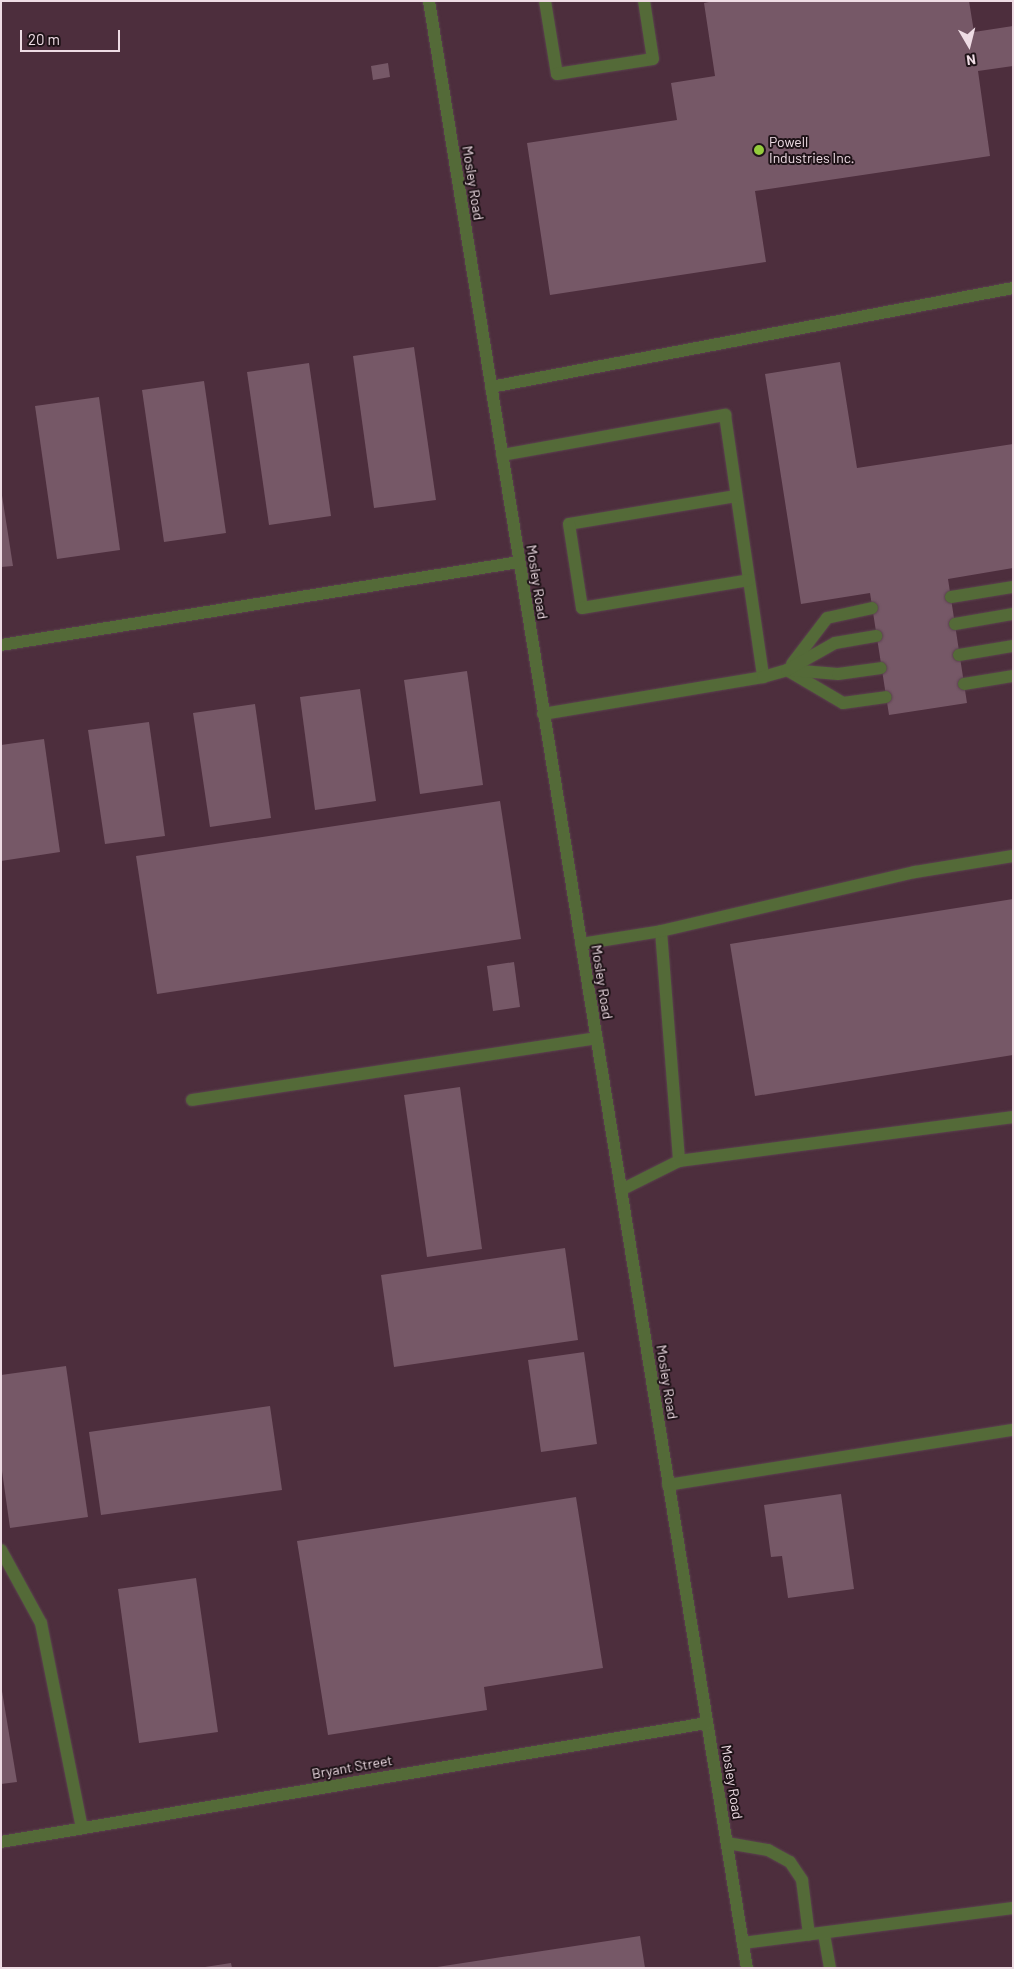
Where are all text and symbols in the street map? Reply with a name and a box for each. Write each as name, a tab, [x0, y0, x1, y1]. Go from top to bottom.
scale bar	[22, 20, 122, 52]
north arrow	[944, 20, 994, 70]
text: 20 m	[28, 30, 60, 48]
text: N	[965, 51, 977, 69]
place label: Powell Industries Inc.	[769, 134, 854, 166]
marker: Powell Industries Inc.	[753, 144, 765, 156]
street label: Mosley Road	[459, 145, 487, 221]
street label: Mosley Road	[523, 544, 551, 620]
street label: Mosley Road	[588, 944, 616, 1020]
street label: Mosley Road	[653, 1344, 681, 1420]
street label: Mosley Road	[718, 1744, 746, 1820]
street label: Bryant Street	[310, 1752, 394, 1782]

